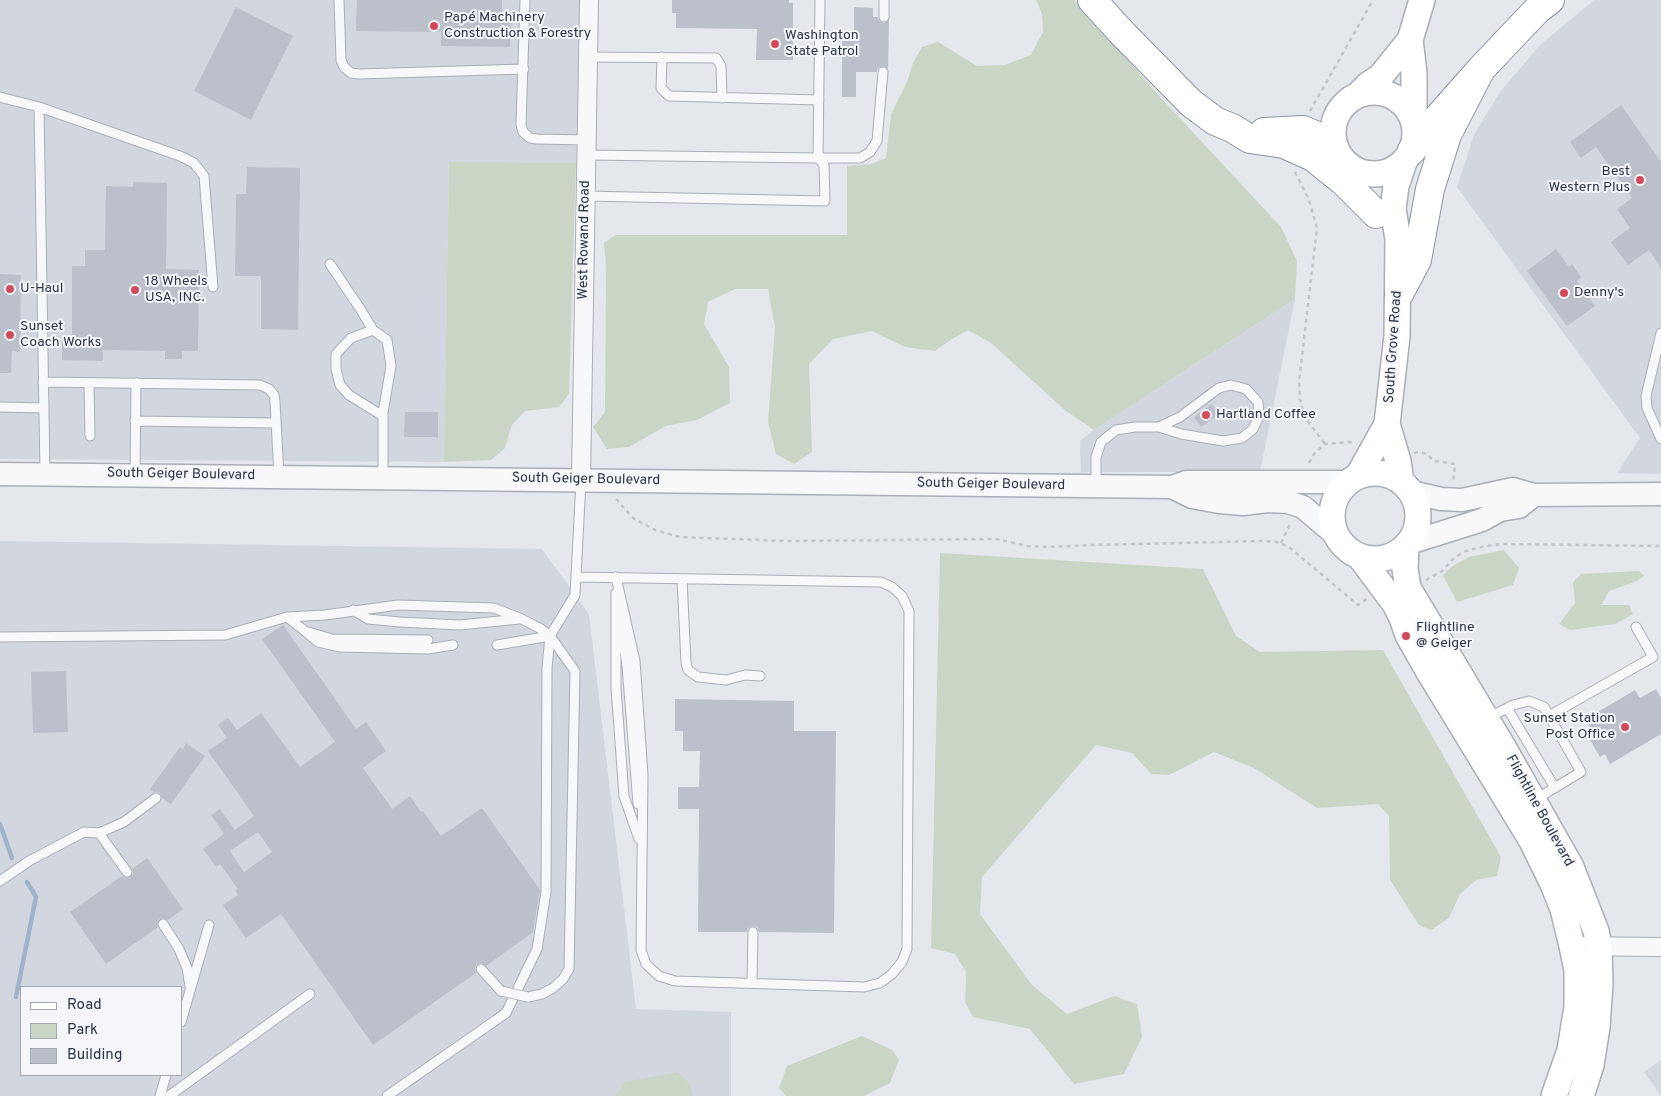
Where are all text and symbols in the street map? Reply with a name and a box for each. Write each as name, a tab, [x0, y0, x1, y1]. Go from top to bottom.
place label: Papé Machinery Construction & Forestry	[444, 10, 591, 42]
marker: Papé Machinery Construction & Forestry	[428, 20, 440, 32]
place label: Washington State Patrol	[785, 28, 859, 60]
marker: Washington State Patrol	[769, 38, 781, 50]
place label: Best Western Plus	[1548, 164, 1630, 196]
marker: Best Western Plus	[1634, 174, 1646, 186]
street label: West Rowand Road	[576, 180, 594, 300]
place label: 18 Wheels USA, INC.	[145, 274, 207, 306]
place label: U-Haul	[20, 281, 63, 297]
marker: U-Haul	[4, 283, 16, 295]
marker: 18 Wheels USA, INC.	[129, 284, 141, 296]
place label: Denny's	[1574, 285, 1624, 301]
marker: Denny's	[1558, 287, 1570, 299]
street label: South Grove Road	[1382, 290, 1406, 404]
place label: Sunset Coach Works	[20, 319, 101, 352]
marker: Sunset Coach Works	[4, 329, 16, 341]
place label: Hartland Coffee	[1216, 407, 1316, 423]
marker: Hartland Coffee	[1200, 409, 1212, 421]
street label: South Geiger Boulevard	[107, 465, 255, 485]
street label: South Geiger Boulevard	[512, 470, 660, 490]
street label: South Geiger Boulevard	[917, 475, 1065, 495]
place label: Flightline @ Geiger	[1416, 620, 1475, 652]
marker: Flightline @ Geiger	[1400, 630, 1412, 642]
place label: Sunset Station Post Office	[1524, 711, 1615, 744]
marker: Sunset Station Post Office	[1619, 721, 1631, 733]
street label: Flightline Boulevard	[1501, 752, 1577, 870]
legend	[20, 986, 182, 1076]
text: Road	[67, 996, 102, 1015]
text: Park	[67, 1021, 98, 1040]
text: Building	[67, 1046, 122, 1065]

